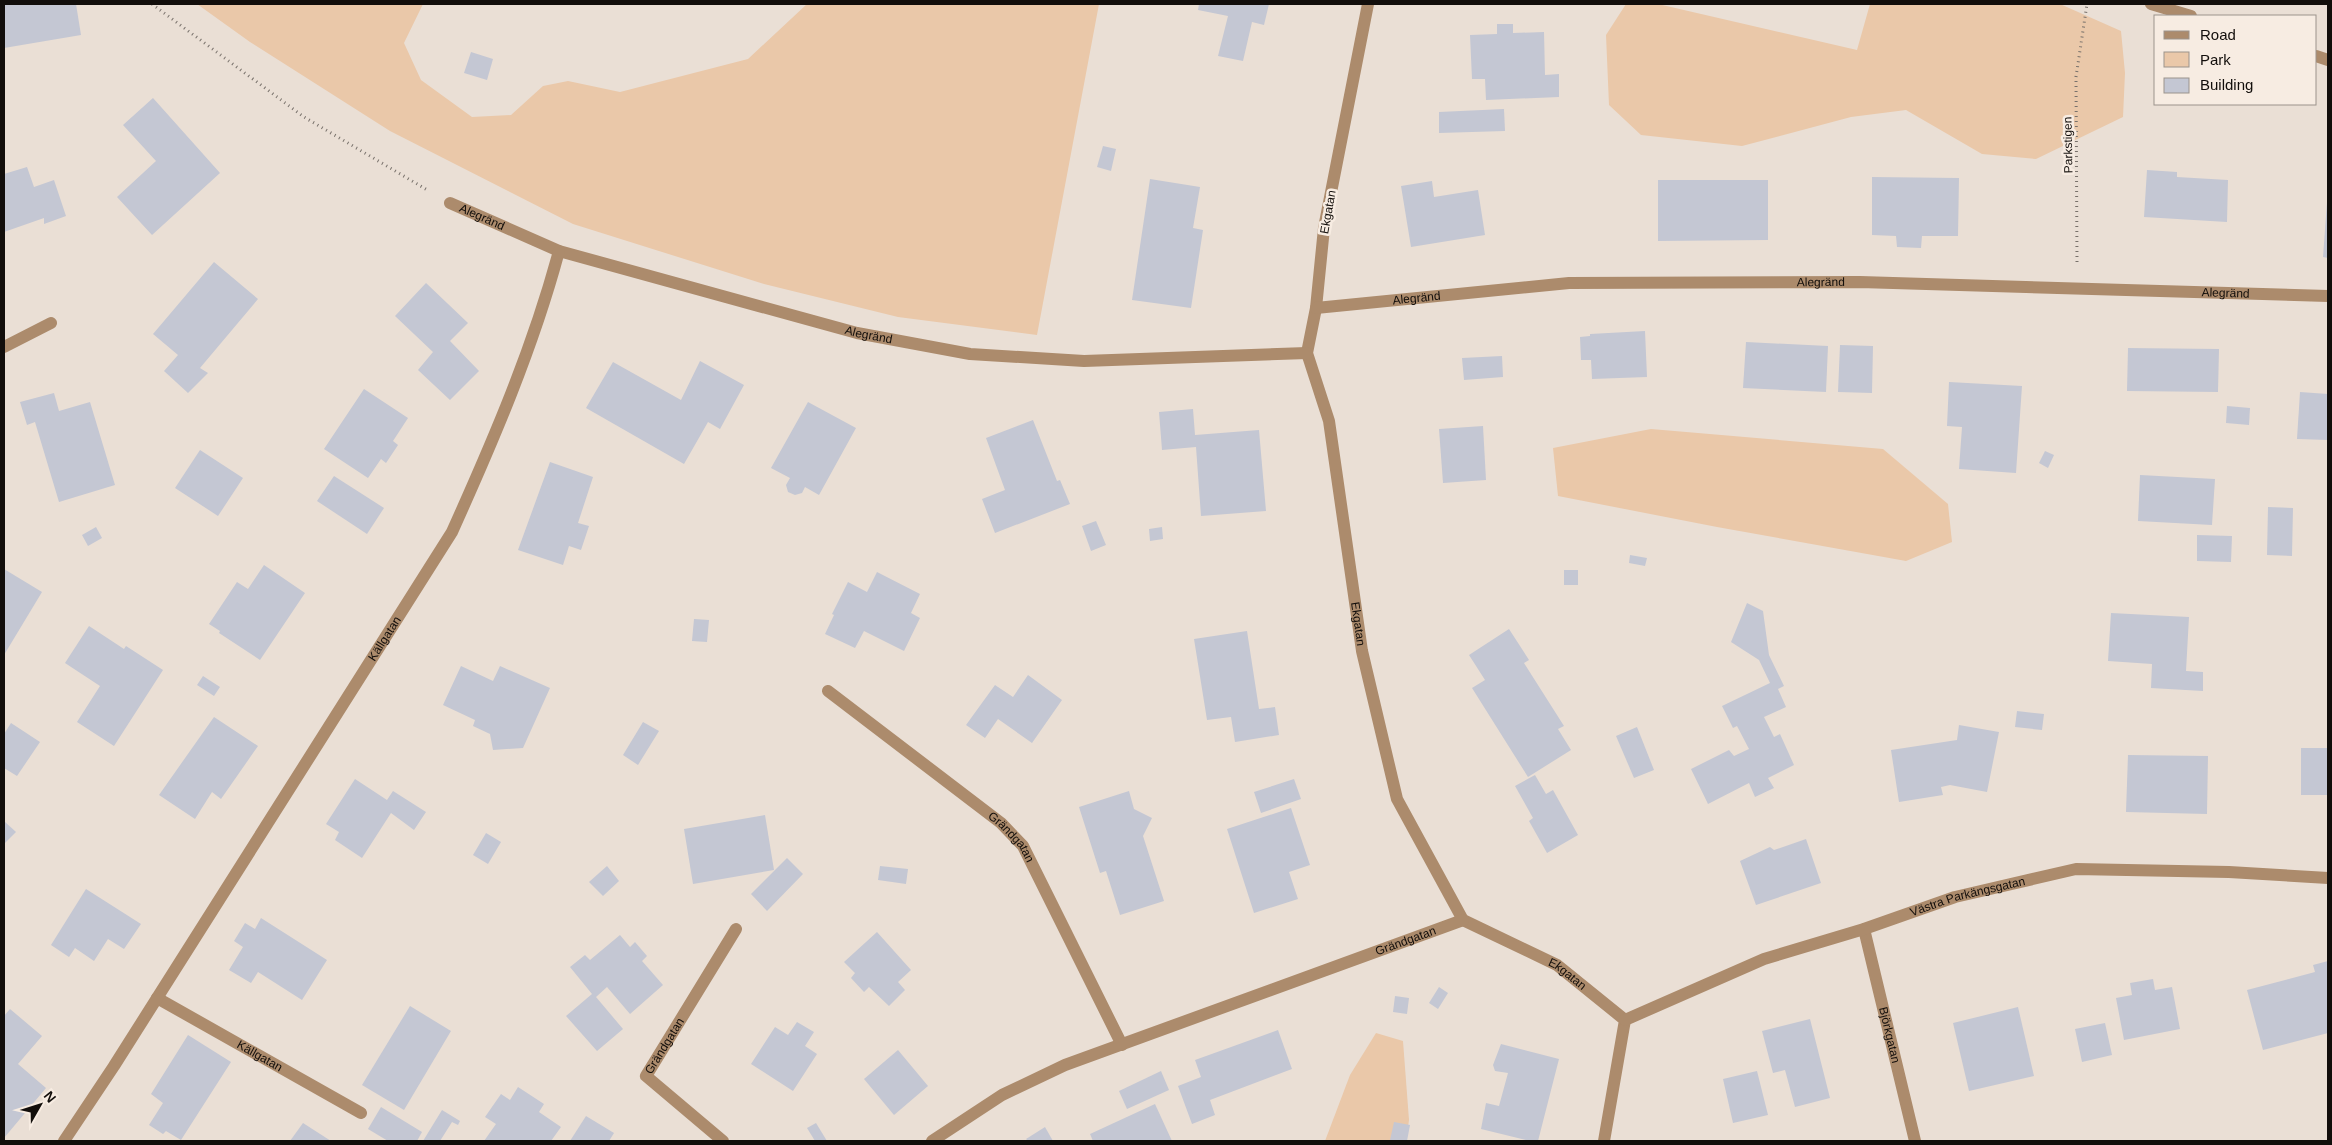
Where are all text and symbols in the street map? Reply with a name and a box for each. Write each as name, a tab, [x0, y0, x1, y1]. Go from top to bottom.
legend	[2154, 15, 2317, 105]
text: Road	[2200, 26, 2236, 43]
text: Park	[2200, 51, 2231, 68]
text: Building	[2200, 76, 2253, 93]
street label: Parkstigen	[2061, 117, 2075, 173]
street label: Ekgatan	[1317, 189, 1339, 235]
street label: Alegränd	[457, 201, 507, 233]
street label: Alegränd	[1797, 275, 1845, 289]
street label: Alegränd	[2201, 285, 2250, 301]
street label: Alegränd	[1392, 289, 1441, 307]
street label: Alegränd	[843, 323, 894, 346]
street label: Ekgatan	[1348, 601, 1368, 647]
street label: Källgatan	[365, 614, 404, 663]
street label: Grändgatan	[985, 809, 1037, 865]
street label: Västra Parkängsgatan	[1908, 874, 2027, 919]
street label: Grändgatan	[1373, 923, 1438, 958]
street label: Ekgatan	[1546, 955, 1589, 993]
street label: Björkgatan	[1876, 1005, 1903, 1065]
street label: Grändgatan	[642, 1015, 687, 1077]
street label: Källgatan	[235, 1038, 285, 1074]
north arrow	[15, 1080, 65, 1130]
text: N	[41, 1088, 60, 1106]

